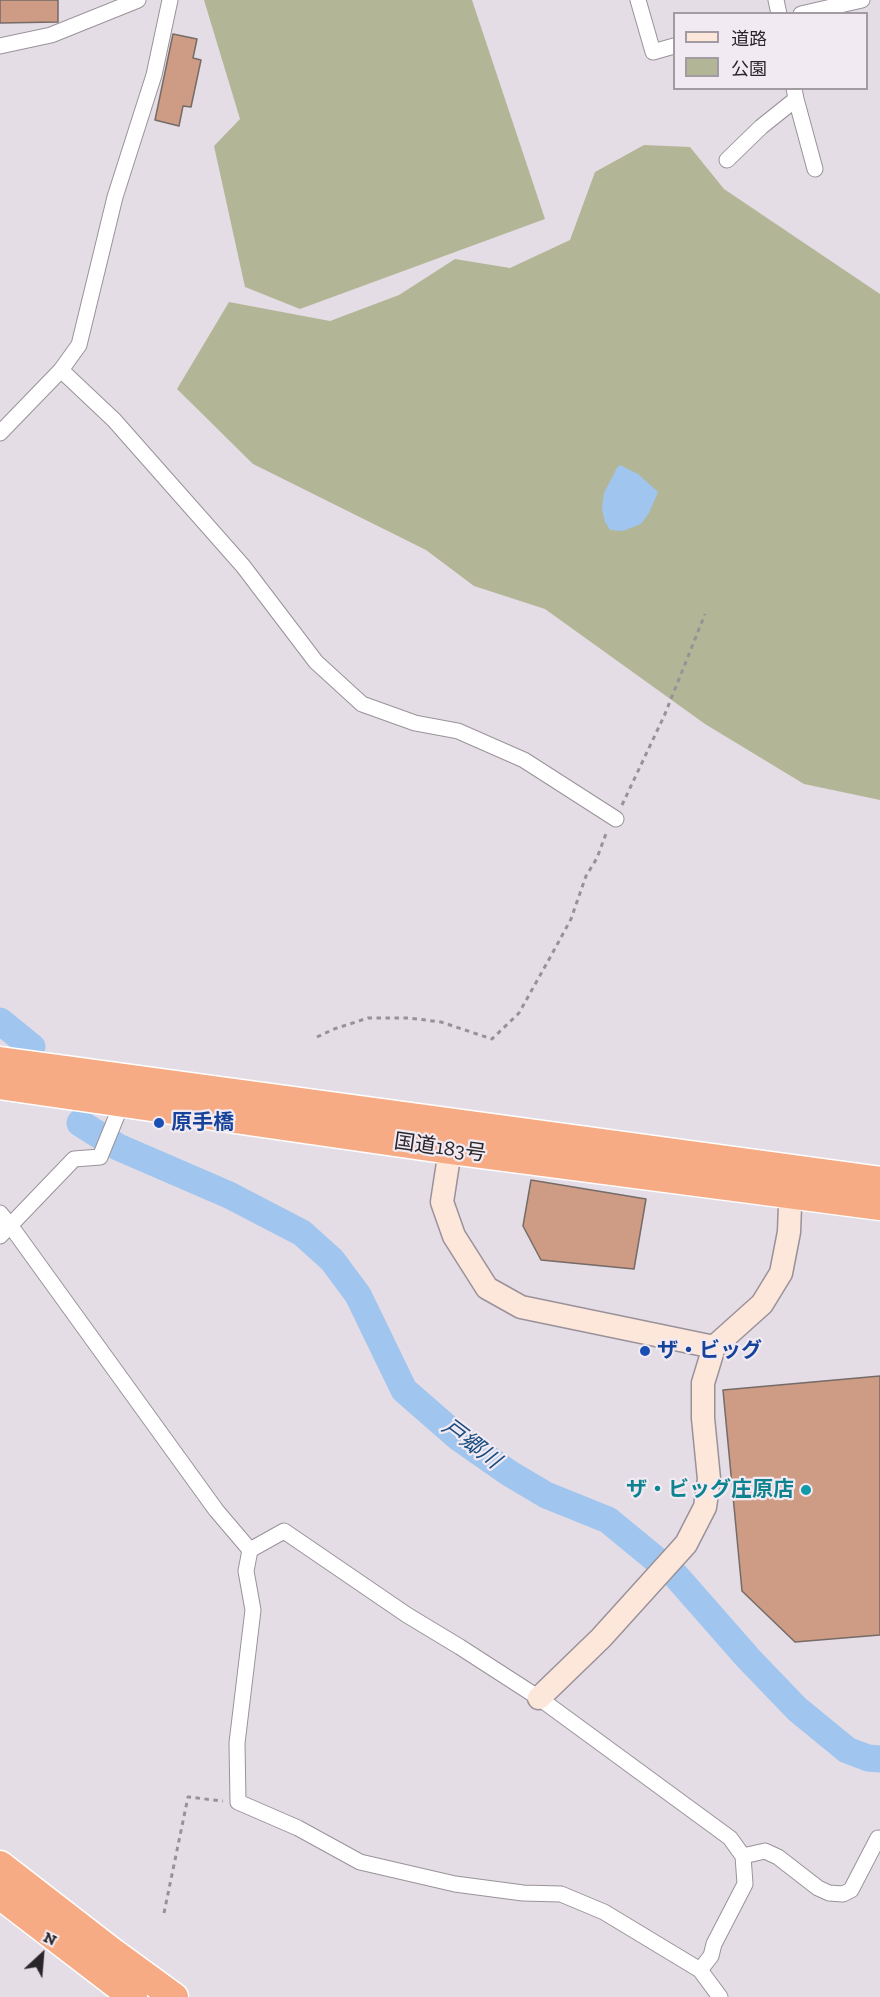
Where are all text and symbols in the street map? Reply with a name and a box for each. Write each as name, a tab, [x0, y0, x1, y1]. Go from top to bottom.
legend	[673, 12, 868, 90]
text: 道路	[731, 28, 767, 50]
text: 公園	[731, 58, 767, 80]
place label: 原手橋	[171, 1110, 234, 1136]
marker: 原手橋	[152, 1116, 166, 1130]
street label: 国道183号	[392, 1129, 488, 1167]
place label: ザ・ビッグ	[657, 1338, 762, 1364]
marker: ザ・ビッグ	[638, 1344, 652, 1358]
water label: 戸郷川	[437, 1414, 505, 1474]
place label: ザ・ビッグ庄原店	[626, 1477, 794, 1503]
marker: ザ・ビッグ庄原店	[799, 1483, 813, 1497]
north arrow	[12, 1925, 72, 1985]
text: N	[40, 1927, 60, 1950]

